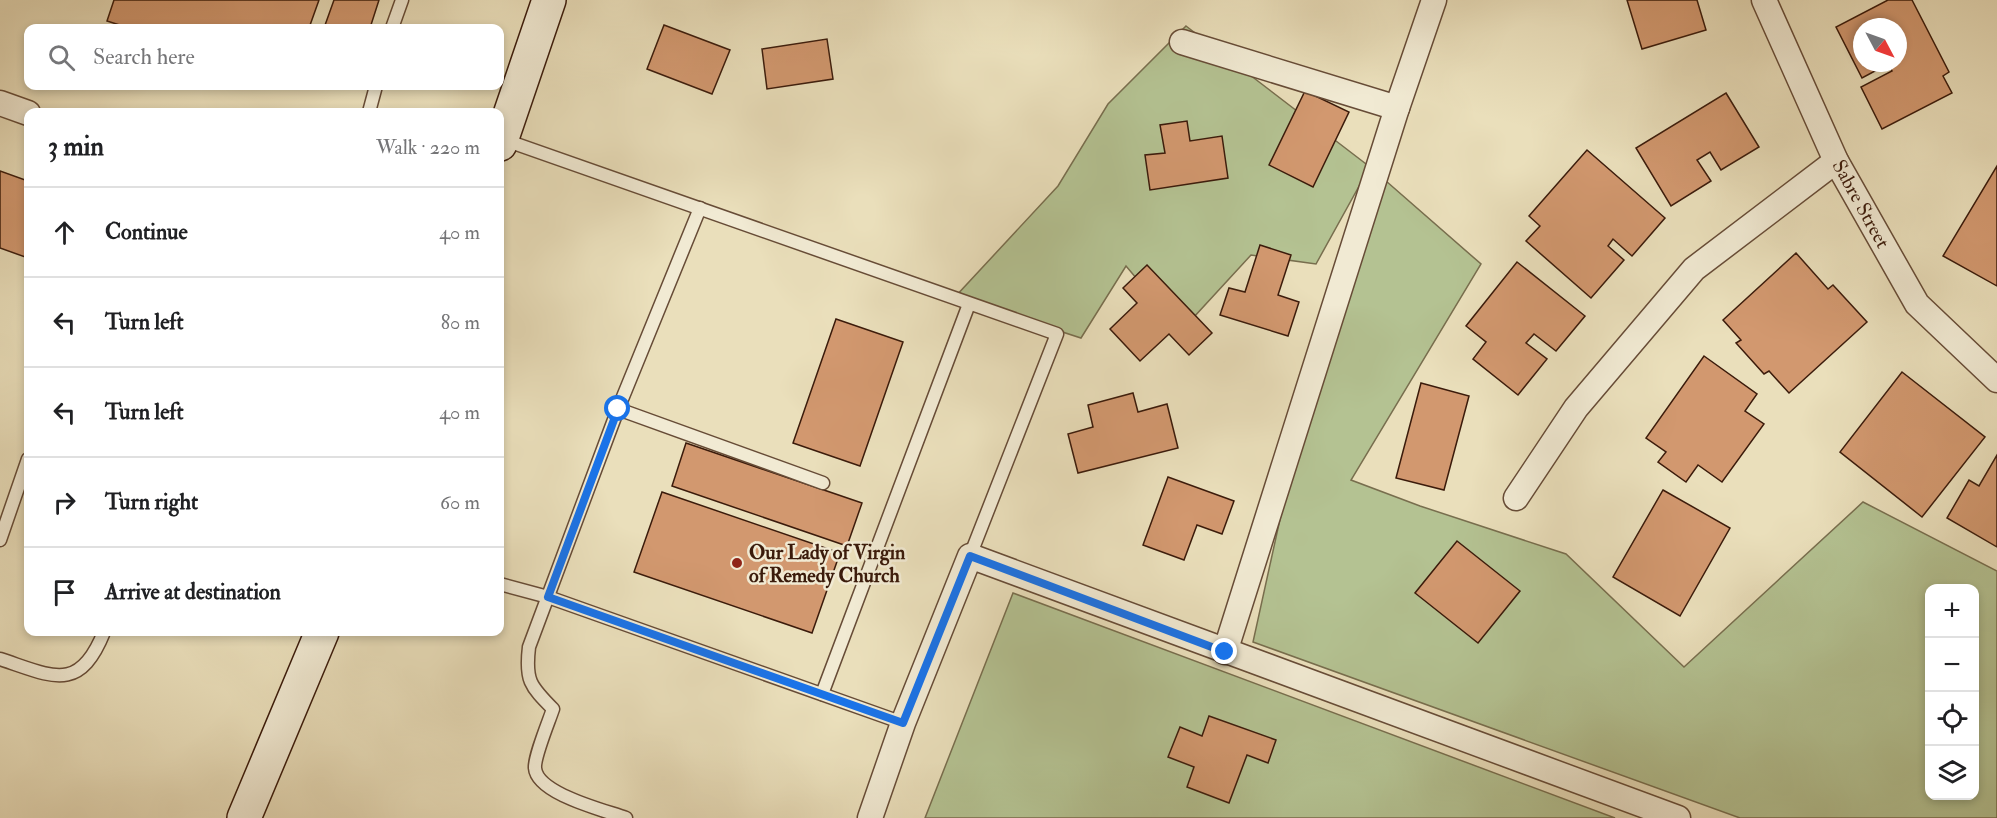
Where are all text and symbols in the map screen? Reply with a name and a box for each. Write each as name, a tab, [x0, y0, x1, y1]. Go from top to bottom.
north arrow	[1853, 18, 1907, 72]
search box	[24, 24, 504, 90]
icon: search	[45, 41, 78, 74]
text: Search here	[93, 43, 195, 71]
text: 3 min	[48, 131, 104, 163]
text: Walk · 220 m	[376, 135, 480, 160]
street label: Sabre Street	[1826, 155, 1896, 253]
icon: ahead	[48, 216, 81, 249]
text: Continue	[105, 218, 188, 246]
text: 40 m	[439, 220, 480, 245]
icon: left	[48, 306, 81, 339]
text: Turn left	[105, 308, 184, 336]
text: 80 m	[441, 310, 480, 335]
route start	[604, 395, 630, 421]
icon: left	[48, 396, 81, 429]
text: Turn left	[105, 398, 184, 426]
text: 40 m	[439, 400, 480, 425]
icon: right	[48, 486, 81, 519]
text: Turn right	[105, 488, 198, 516]
text: 60 m	[440, 490, 480, 515]
place label: Our Lady of Virgin of Remedy Church	[749, 540, 906, 589]
marker: Our Lady of Virgin of Remedy Church	[730, 556, 744, 570]
icon: arrive	[48, 576, 81, 609]
text: Arrive at destination	[105, 578, 281, 606]
map controls	[1925, 584, 1979, 800]
button: +	[1925, 584, 1979, 638]
route end	[1211, 638, 1237, 664]
button: −	[1925, 638, 1979, 692]
button: locate	[1925, 692, 1979, 746]
button: layers	[1925, 746, 1979, 800]

